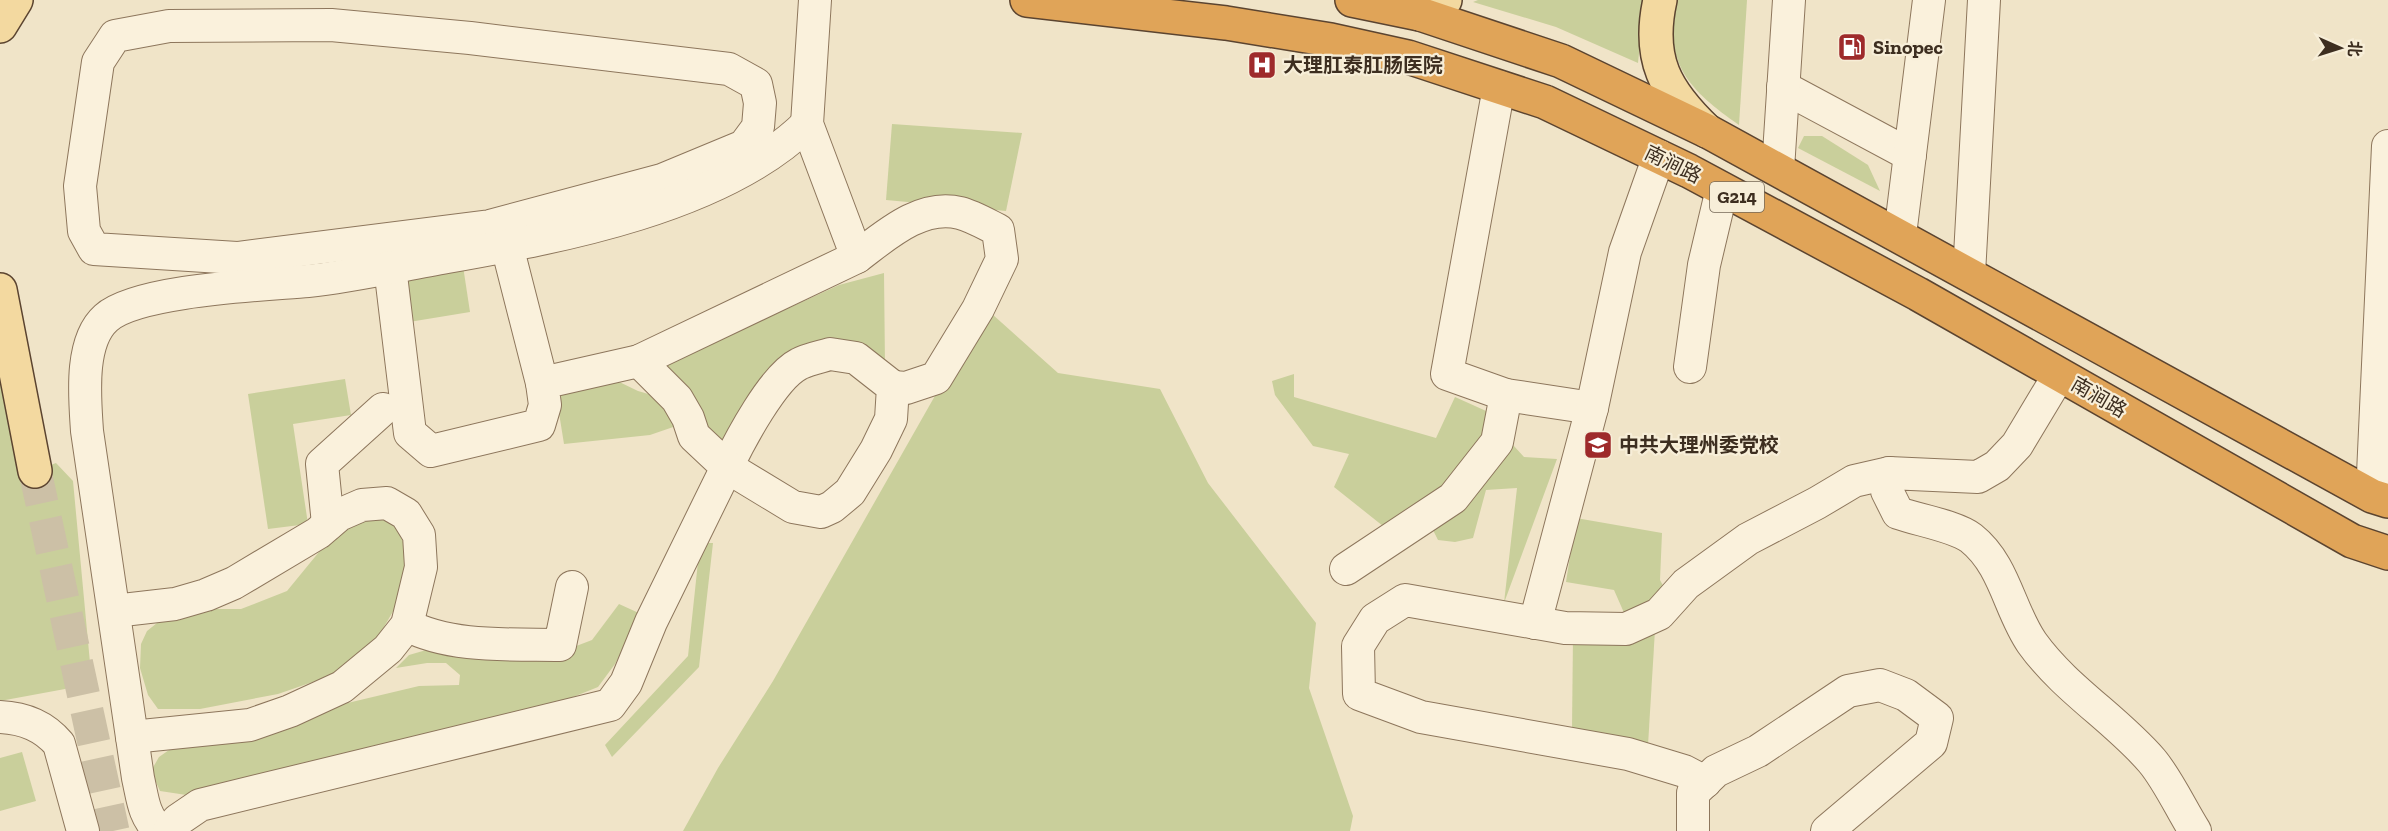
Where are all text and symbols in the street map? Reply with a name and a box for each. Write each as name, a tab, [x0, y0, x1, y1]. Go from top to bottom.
north arrow	[2310, 18, 2370, 78]
fuel station icon: Sinopec	[1836, 31, 1868, 63]
place label: Sinopec	[1873, 35, 1944, 59]
text: 北	[2345, 40, 2364, 57]
hospital icon: 大理肛泰肛肠医院	[1246, 49, 1278, 81]
place label: 大理肛泰肛肠医院	[1283, 53, 1443, 77]
street label: 南涧路	[1641, 140, 1705, 188]
road number: G214	[1710, 182, 1764, 212]
street label: 南涧路	[2067, 372, 2131, 422]
school or university icon: 中共大理州委党校	[1582, 429, 1614, 461]
place label: 中共大理州委党校	[1619, 433, 1779, 457]

